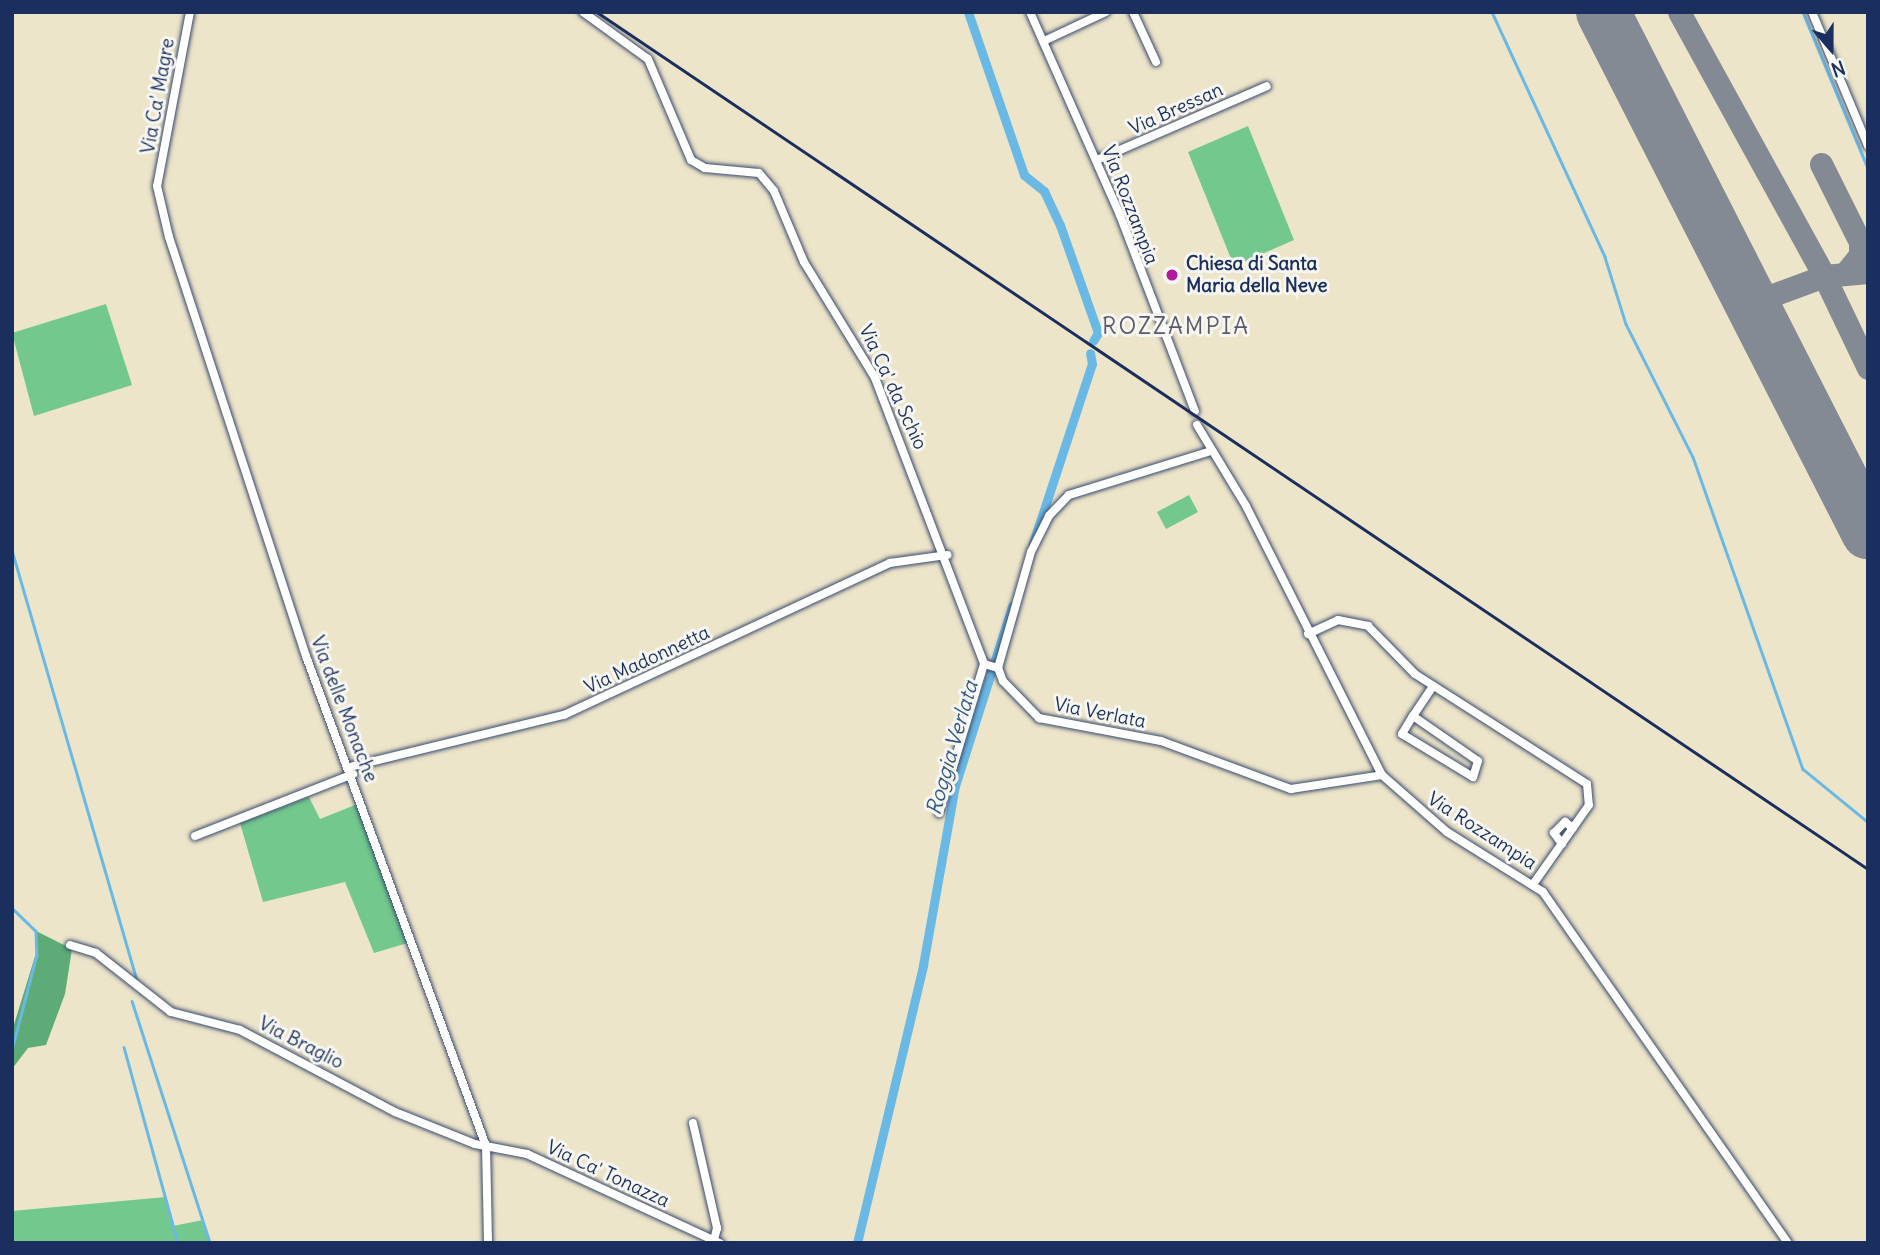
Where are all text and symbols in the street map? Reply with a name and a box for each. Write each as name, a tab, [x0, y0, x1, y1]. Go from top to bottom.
north arrow	[1796, 14, 1866, 84]
street label: Via Ca' Magre	[137, 36, 179, 156]
text: N	[1828, 55, 1848, 82]
street label: Via Bressan	[1125, 78, 1227, 140]
street label: Via Rozzampia	[1097, 142, 1163, 268]
place label: Chiesa di Santa Maria della Neve	[1186, 253, 1327, 297]
marker: Chiesa di Santa Maria della Neve	[1164, 267, 1180, 283]
district label: ROZZAMPIA	[1103, 312, 1249, 340]
street label: Via Ca' da Schio	[854, 321, 932, 453]
street label: Via Madonnetta	[581, 621, 713, 699]
street label: Via delle Monache	[306, 633, 382, 785]
water label: Roggia Verlata	[921, 678, 983, 818]
street label: Via Verlata	[1052, 693, 1148, 733]
street label: Via Rozzampia	[1423, 787, 1541, 875]
street label: Via Braglio	[255, 1012, 347, 1074]
street label: Via Ca' Tonazza	[543, 1136, 673, 1212]

